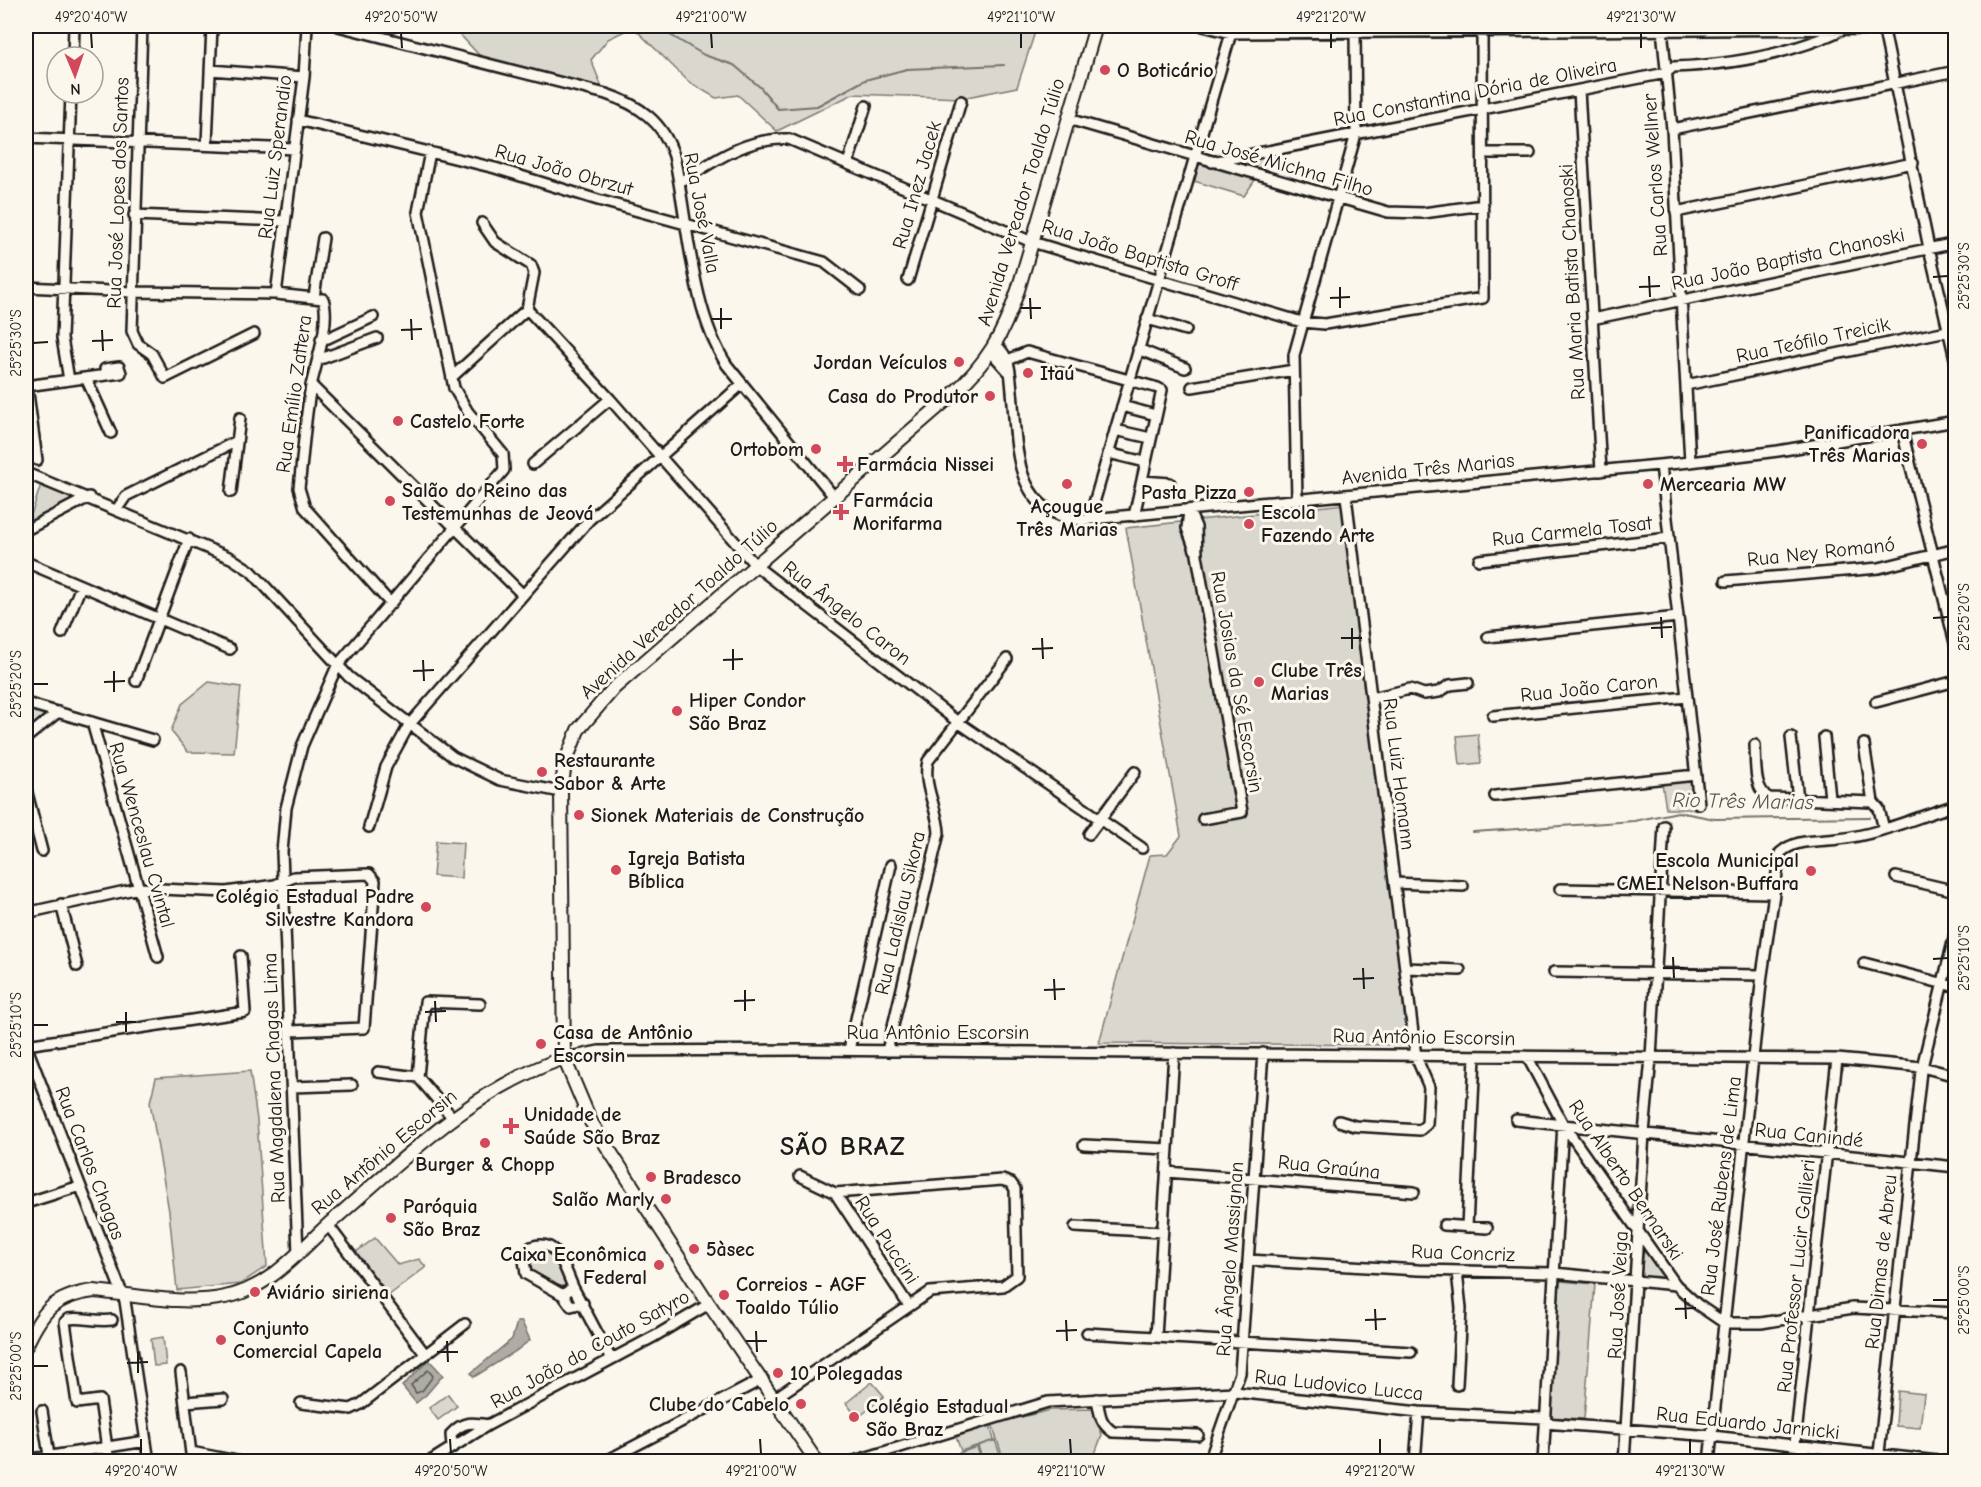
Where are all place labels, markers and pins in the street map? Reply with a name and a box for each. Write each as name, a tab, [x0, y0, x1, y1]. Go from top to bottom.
place label: O Boticário	[1117, 59, 1214, 82]
marker: O Boticário	[1098, 63, 1112, 77]
place label: Jordan Veículos	[814, 351, 947, 374]
marker: Jordan Veículos	[952, 355, 966, 369]
place label: Itaú	[1040, 362, 1075, 385]
marker: Itaú	[1021, 366, 1035, 380]
place label: Casa do Produtor	[828, 385, 978, 408]
marker: Casa do Produtor	[983, 389, 997, 403]
place label: Castelo Forte	[410, 410, 525, 433]
marker: Castelo Forte	[391, 414, 405, 428]
place label: Panificadora Três Marias	[1804, 421, 1910, 467]
marker: Panificadora Três Marias	[1915, 437, 1929, 451]
place label: Ortobom	[730, 438, 804, 461]
marker: Ortobom	[809, 442, 823, 456]
place label: Farmácia Nissei	[857, 453, 994, 476]
marker: Farmácia Nissei	[838, 457, 852, 471]
place label: Mercearia MW	[1660, 473, 1786, 496]
marker: Açougue Três Marias	[1060, 477, 1074, 491]
marker: Mercearia MW	[1641, 477, 1655, 491]
place label: Salão do Reino das Testemunhas de Jeová	[402, 479, 594, 525]
place label: Pasta Pizza	[1141, 481, 1237, 504]
marker: Pasta Pizza	[1242, 485, 1256, 499]
place label: Farmácia Morifarma	[853, 489, 943, 535]
marker: Salão do Reino das Testemunhas de Jeová	[383, 494, 397, 508]
place label: Açougue Três Marias	[1016, 495, 1118, 541]
place label: Escola Fazendo Arte	[1261, 501, 1375, 547]
marker: Farmácia Morifarma	[834, 505, 848, 519]
marker: Escola Fazendo Arte	[1242, 517, 1256, 531]
place label: Clube Três Marias	[1271, 659, 1362, 705]
marker: Clube Três Marias	[1252, 675, 1266, 689]
place label: Hiper Condor São Braz	[689, 689, 806, 735]
marker: Hiper Condor São Braz	[670, 704, 684, 718]
place label: Restaurante Sabor & Arte	[554, 749, 666, 795]
marker: Restaurante Sabor & Arte	[535, 765, 549, 779]
place label: Sionek Materiais de Construção	[591, 804, 864, 827]
marker: Sionek Materiais de Construção	[572, 808, 586, 822]
place label: Igreja Batista Bíblica	[628, 847, 745, 893]
place label: Escola Municipal CMEI Nelson Buffara	[1617, 849, 1799, 895]
marker: Igreja Batista Bíblica	[609, 863, 623, 877]
marker: Escola Municipal CMEI Nelson Buffara	[1804, 864, 1818, 878]
place label: Colégio Estadual Padre Silvestre Kandora	[215, 885, 414, 931]
marker: Colégio Estadual Padre Silvestre Kandora	[419, 900, 433, 914]
place label: Casa de Antônio Escorsin	[553, 1021, 693, 1067]
marker: Casa de Antônio Escorsin	[534, 1037, 548, 1051]
place label: Unidade de Saúde São Braz	[524, 1103, 660, 1149]
marker: Unidade de Saúde São Braz	[502, 1117, 520, 1135]
marker: Burger & Chopp	[478, 1136, 492, 1150]
place label: Burger & Chopp	[415, 1153, 555, 1176]
place label: Bradesco	[663, 1166, 741, 1189]
marker: Bradesco	[644, 1170, 658, 1184]
place label: Salão Marly	[552, 1188, 655, 1211]
marker: Salão Marly	[659, 1192, 673, 1206]
place label: Paróquia São Braz	[403, 1195, 480, 1241]
marker: Paróquia São Braz	[384, 1211, 398, 1225]
place label: 5àsec	[706, 1238, 755, 1261]
marker: 5àsec	[687, 1242, 701, 1256]
place label: Caixa Econômica Federal	[500, 1243, 647, 1289]
marker: Caixa Econômica Federal	[652, 1258, 666, 1272]
place label: Correios - AGF Toaldo Túlio	[736, 1273, 867, 1319]
place label: Aviário siriena	[267, 1281, 389, 1304]
marker: Aviário siriena	[248, 1285, 262, 1299]
marker: Correios - AGF Toaldo Túlio	[717, 1288, 731, 1302]
place label: Conjunto Comercial Capela	[233, 1317, 382, 1363]
marker: Conjunto Comercial Capela	[214, 1333, 228, 1347]
place label: 10 Polegadas	[790, 1362, 903, 1385]
marker: 10 Polegadas	[771, 1366, 785, 1380]
place label: Clube do Cabelo	[649, 1393, 789, 1416]
place label: Colégio Estadual São Braz	[866, 1395, 1008, 1441]
marker: Clube do Cabelo	[794, 1397, 808, 1411]
marker: Colégio Estadual São Braz	[847, 1410, 861, 1424]

